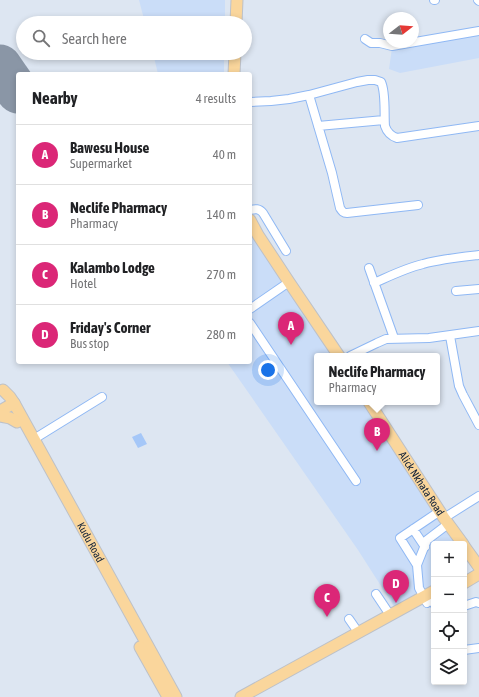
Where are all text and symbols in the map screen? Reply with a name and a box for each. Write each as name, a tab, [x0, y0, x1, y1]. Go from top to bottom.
north arrow	[383, 12, 419, 48]
search box	[16, 16, 252, 60]
icon: search	[30, 27, 52, 49]
text: Search here	[62, 30, 127, 47]
text: Nearby	[32, 88, 78, 108]
text: 4 results	[196, 91, 236, 106]
text: Bawesu House	[70, 139, 149, 156]
text: A	[42, 147, 48, 162]
text: 40 m	[213, 147, 236, 162]
text: Supermarket	[70, 156, 132, 171]
text: Neclife Pharmacy	[70, 199, 167, 216]
text: B	[42, 207, 48, 222]
text: 140 m	[207, 207, 236, 222]
text: Pharmacy	[70, 216, 118, 231]
text: Kalambo Lodge	[70, 259, 155, 276]
text: C	[42, 267, 48, 282]
text: 270 m	[207, 267, 236, 282]
text: Hotel	[70, 276, 97, 291]
pin: A	[278, 312, 304, 345]
text: Friday's Corner	[70, 319, 150, 336]
text: D	[41, 327, 49, 342]
text: 280 m	[207, 327, 236, 342]
text: Bus stop	[70, 336, 109, 351]
popup	[314, 353, 440, 405]
your location	[258, 360, 278, 380]
text: Neclife Pharmacy	[328, 363, 426, 380]
text: Pharmacy	[328, 380, 377, 395]
pin: B	[364, 418, 390, 451]
street label: Alick Nkhata Road	[397, 449, 447, 518]
street label: Kudu Road	[75, 520, 106, 564]
map controls	[431, 541, 467, 685]
button: +	[431, 541, 467, 577]
pin: D	[383, 570, 409, 603]
button: −	[431, 577, 467, 613]
pin: C	[314, 584, 340, 617]
button: locate	[431, 613, 467, 649]
button: layers	[431, 649, 467, 685]

